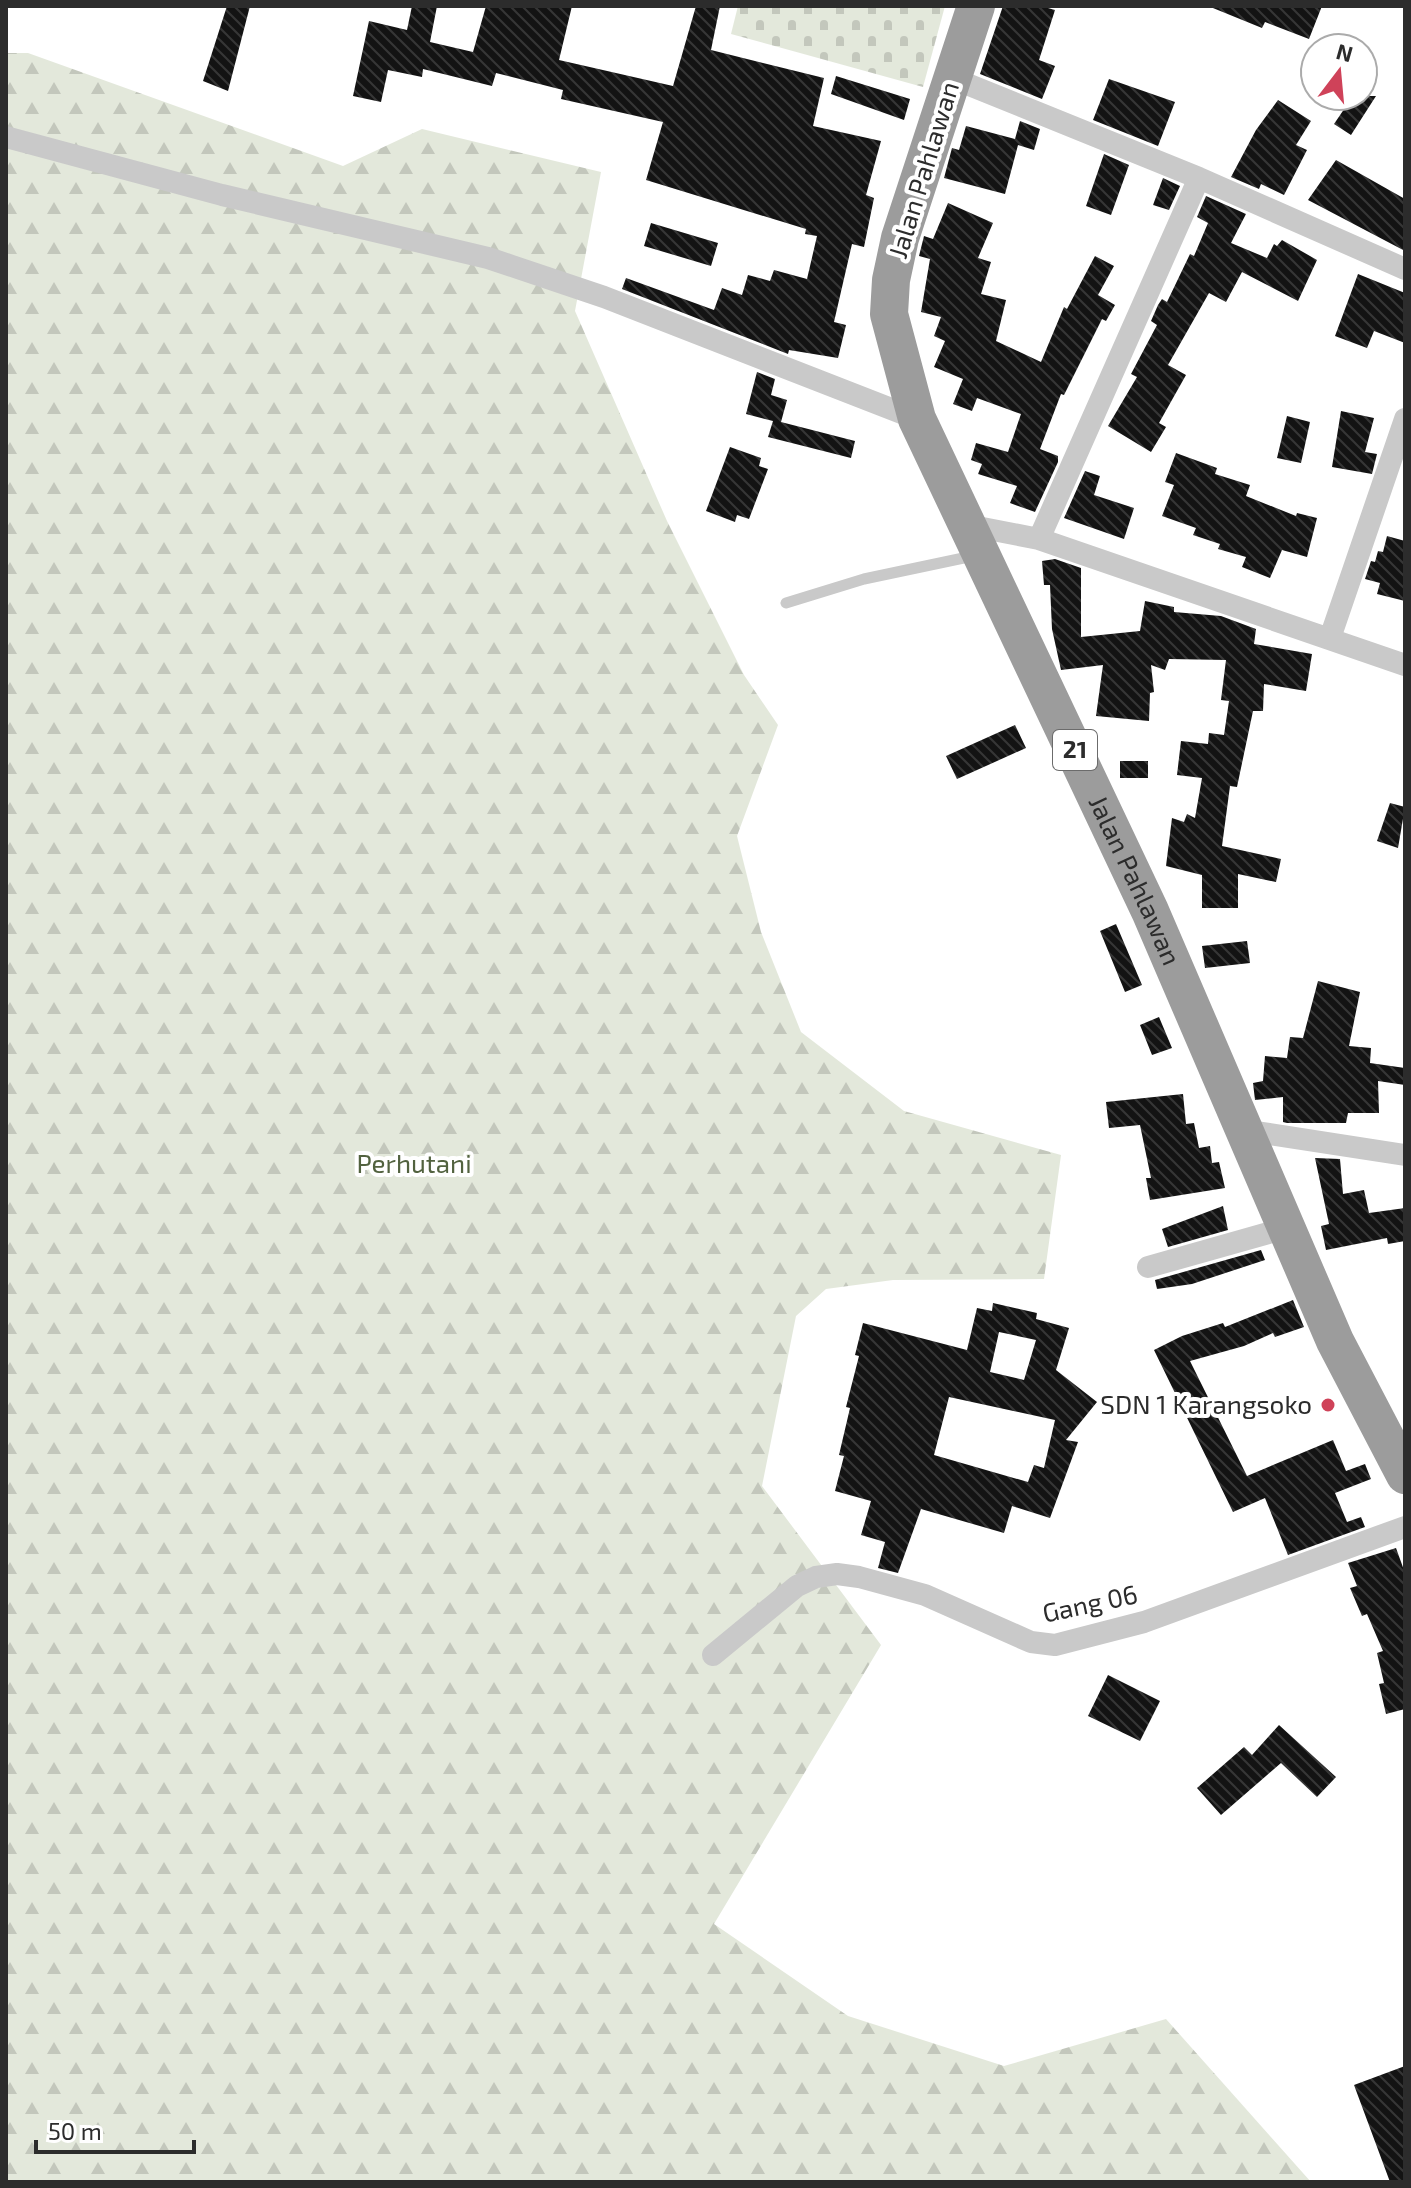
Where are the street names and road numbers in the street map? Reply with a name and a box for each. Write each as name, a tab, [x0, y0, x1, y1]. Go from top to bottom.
street label: Jalan Pahlawan	[881, 77, 964, 262]
road number: 21	[1053, 730, 1097, 770]
street label: Jalan Pahlawan	[1083, 790, 1188, 969]
street label: Gang 06	[1039, 1577, 1140, 1628]

